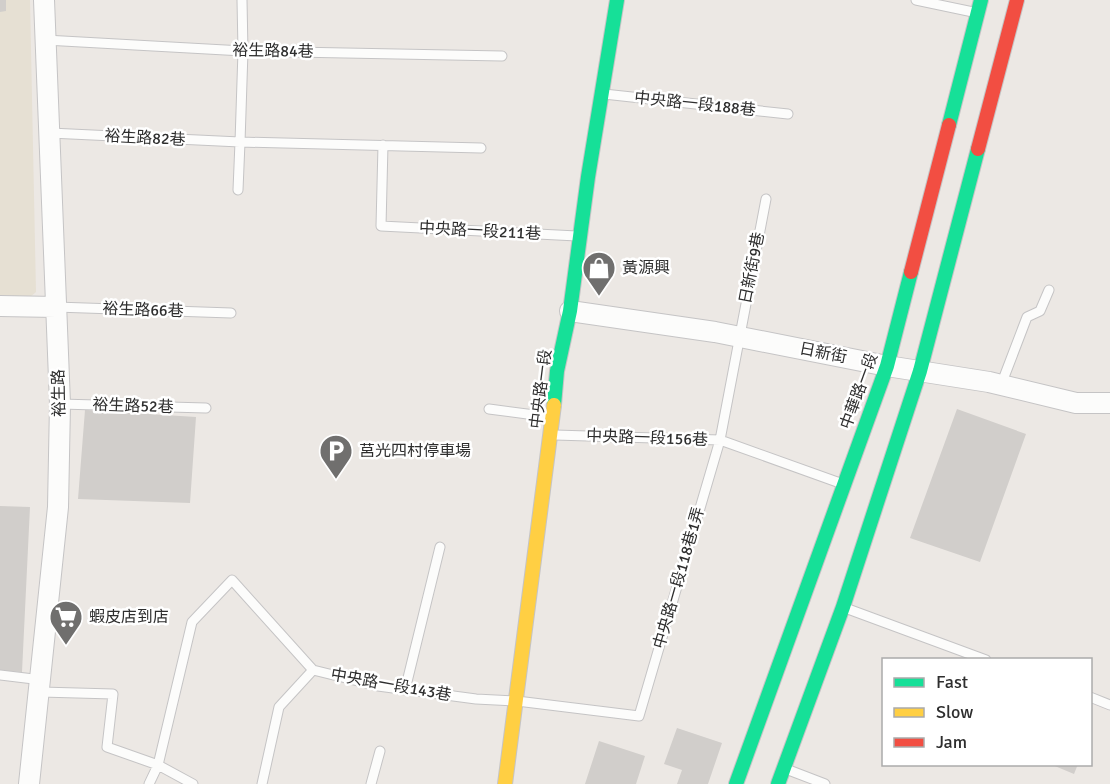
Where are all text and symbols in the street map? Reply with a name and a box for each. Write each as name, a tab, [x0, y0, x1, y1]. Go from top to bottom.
street label: 裕生路84巷	[232, 40, 314, 62]
street label: 中央路一段188巷	[633, 88, 757, 120]
street label: 裕生路82巷	[104, 126, 186, 150]
street label: 中央路一段211巷	[419, 218, 541, 244]
street label: 日新街9巷	[735, 230, 769, 306]
shop icon: 黃源興	[581, 250, 617, 297]
place label: 黃源興	[622, 258, 670, 278]
street label: 裕生路66巷	[102, 299, 184, 321]
street label: 日新街	[798, 339, 848, 367]
street label: 中央路一段	[526, 348, 556, 430]
street label: 中華路一段	[836, 350, 882, 432]
street label: 裕生路	[49, 369, 69, 417]
street label: 裕生路52巷	[92, 395, 174, 417]
street label: 中央路一段156巷	[586, 426, 708, 450]
parking icon: 莒光四村停車場	[318, 433, 354, 480]
place label: 莒光四村停車場	[359, 441, 471, 461]
street label: 中央路一段118巷1弄	[649, 505, 709, 651]
supermarket icon: 蝦皮店到店	[48, 599, 84, 646]
place label: 蝦皮店到店	[89, 607, 169, 627]
legend	[882, 658, 1092, 766]
street label: 中央路一段143巷	[329, 665, 453, 705]
text: Fast	[936, 671, 968, 693]
text: Slow	[936, 701, 973, 723]
text: Jam	[936, 731, 967, 753]

